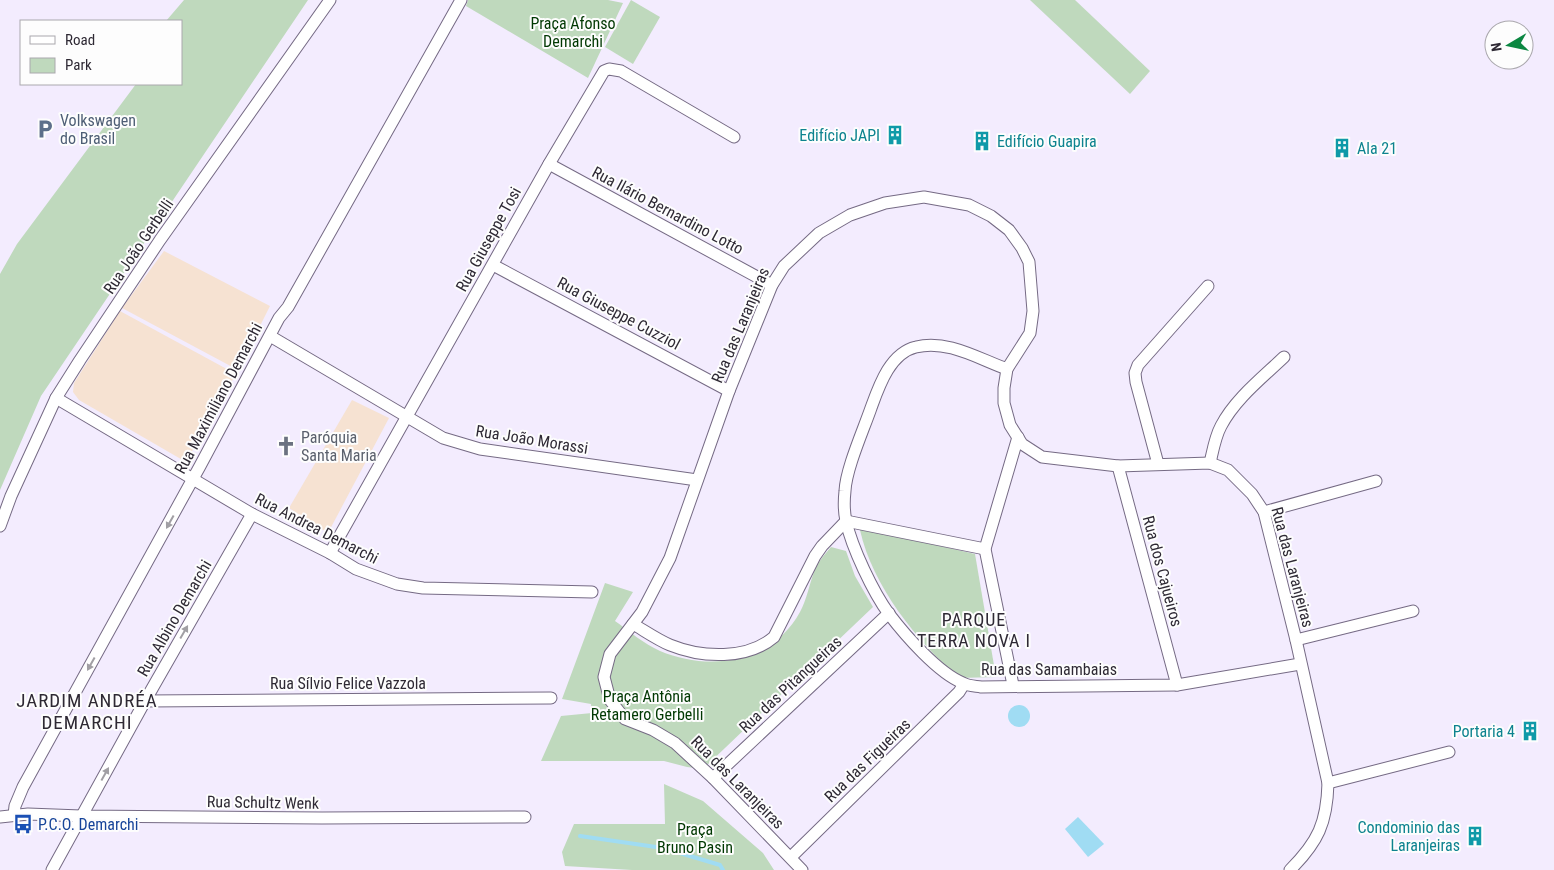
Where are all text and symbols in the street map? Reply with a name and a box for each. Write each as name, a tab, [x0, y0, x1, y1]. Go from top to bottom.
park label: Praça Afonso Demarchi	[530, 14, 616, 51]
legend	[20, 20, 182, 85]
north arrow	[1484, 20, 1534, 70]
text: Road	[65, 31, 95, 49]
text: N	[1488, 42, 1505, 53]
text: Park	[65, 56, 92, 74]
place label: Volkswagen do Brasil	[60, 111, 136, 148]
parking icon: Volkswagen do Brasil	[34, 118, 56, 140]
building icon: Edifício JAPI	[884, 124, 906, 146]
place label: Edifício JAPI	[799, 126, 880, 145]
building icon: Edifício Guapira	[971, 130, 993, 152]
place label: Edifício Guapira	[997, 132, 1097, 151]
building icon: Ala 21	[1331, 137, 1353, 159]
place label: Ala 21	[1357, 139, 1397, 158]
street label: Rua Ilário Bernardino Lotto	[589, 163, 747, 258]
street label: Rua Giuseppe Tosi	[452, 184, 525, 295]
street label: Rua João Gerbelli	[100, 195, 177, 298]
street label: Rua das Laranjeiras	[708, 265, 773, 386]
street label: Rua Giuseppe Cuzziol	[554, 273, 683, 354]
street label: Rua Maximiliano Demarchi	[171, 320, 266, 477]
street label: Rua João Morassi	[474, 421, 589, 458]
place label: Paróquia Santa Maria	[301, 428, 377, 465]
church icon: Paróquia Santa Maria	[275, 435, 297, 457]
street label: Rua Andrea Demarchi	[252, 489, 382, 568]
street label: Rua das Laranjeiras	[1267, 505, 1318, 629]
street label: Rua dos Cajueiros	[1139, 514, 1186, 629]
one-way arrow	[165, 515, 174, 528]
street label: Rua Albino Demarchi	[133, 557, 215, 680]
district label: PARQUE TERRA NOVA I	[917, 609, 1031, 651]
one-way arrow	[180, 625, 189, 639]
street label: Rua das Pitangueiras	[735, 632, 846, 737]
one-way arrow	[87, 657, 95, 671]
street label: Rua das Samambaias	[981, 660, 1117, 679]
street label: Rua Sílvio Felice Vazzola	[270, 674, 426, 693]
park label: Praça Antônia Retamero Gerbelli	[591, 687, 703, 724]
district label: JARDIM ANDRÉA DEMARCHI	[16, 689, 158, 734]
street label: Rua das Figueiras	[821, 715, 914, 806]
building icon: Portaria 4	[1519, 720, 1541, 742]
place label: Portaria 4	[1453, 722, 1515, 741]
street label: Rua das Laranjeiras	[687, 732, 788, 833]
one-way arrow	[101, 767, 110, 781]
street label: Rua Schultz Wenk	[207, 792, 320, 813]
bus stop icon: P.C.O. Demarchi	[12, 813, 34, 835]
place label: P.C.O. Demarchi	[38, 815, 138, 834]
place label: Condominio das Laranjeiras	[1357, 818, 1460, 855]
park label: Praça Bruno Pasin	[657, 820, 733, 857]
building icon: Condominio das Laranjeiras	[1464, 825, 1486, 847]

